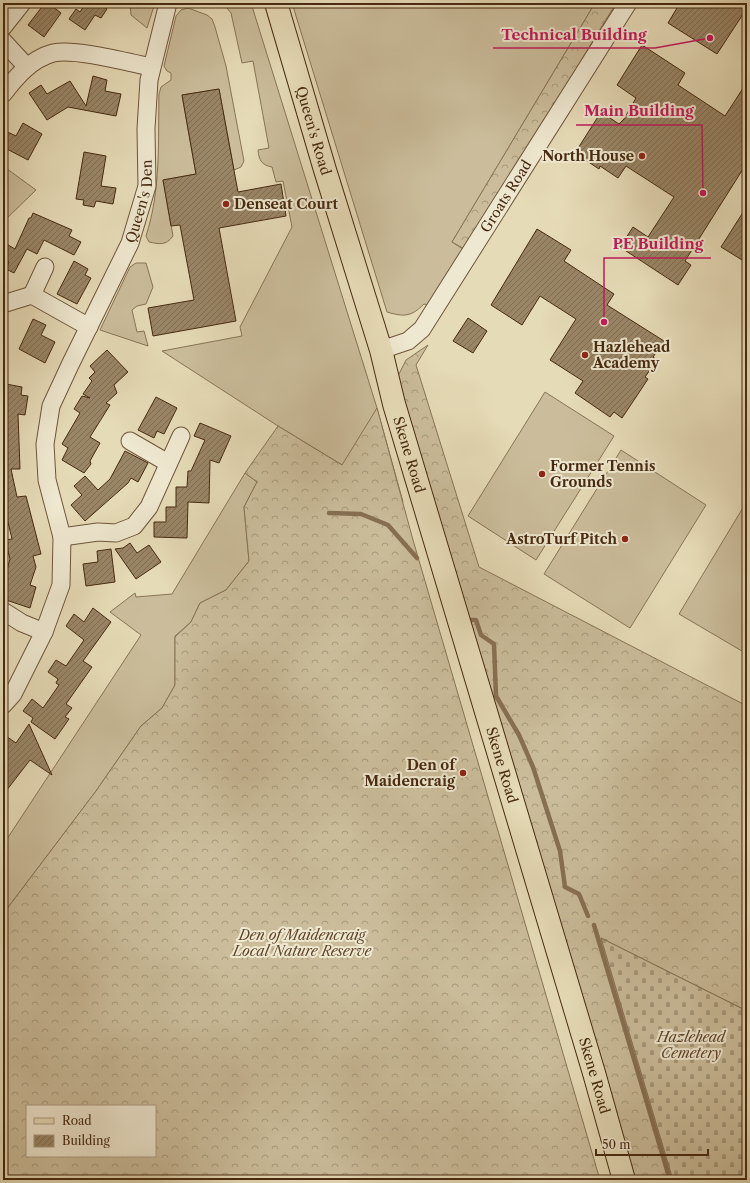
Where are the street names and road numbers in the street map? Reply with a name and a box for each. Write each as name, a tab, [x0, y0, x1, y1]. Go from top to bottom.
street label: Queen's Road	[292, 84, 335, 178]
street label: Groats Road	[476, 156, 536, 236]
street label: Queen's Den	[122, 159, 156, 245]
street label: Skene Road	[389, 414, 429, 495]
street label: Skene Road	[482, 725, 522, 806]
street label: Skene Road	[575, 1035, 614, 1116]

